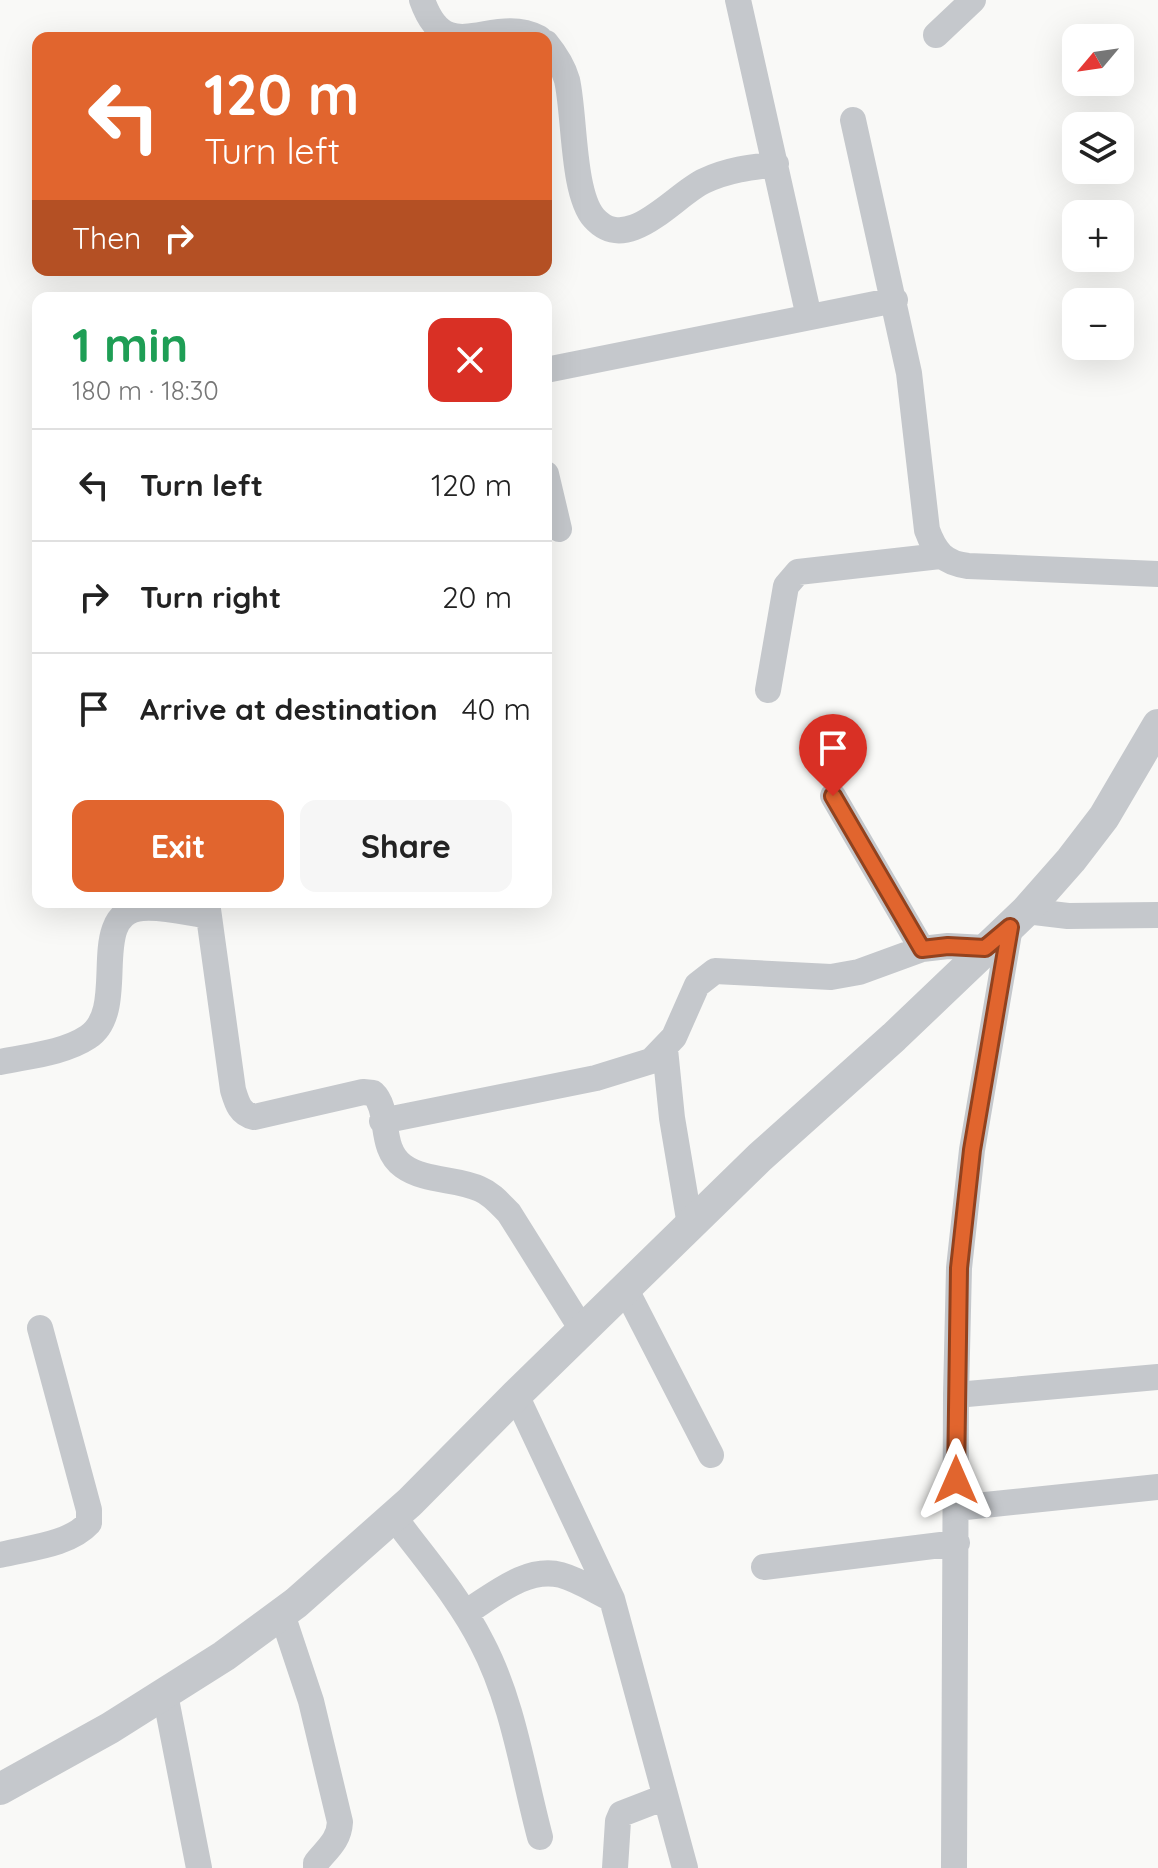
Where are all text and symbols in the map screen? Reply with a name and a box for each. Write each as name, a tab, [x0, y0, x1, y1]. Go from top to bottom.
north arrow	[1062, 24, 1134, 96]
map controls	[1062, 24, 1134, 360]
text: 120 m	[204, 59, 359, 129]
icon: left	[72, 64, 176, 168]
button: layers	[1062, 112, 1134, 184]
text: Turn left	[204, 128, 340, 173]
button: +	[1062, 200, 1134, 272]
icon: right	[157, 216, 201, 260]
text: Then	[72, 219, 141, 257]
button: −	[1062, 288, 1134, 360]
text: 1 min	[72, 314, 188, 374]
button: close	[428, 318, 512, 402]
text: 180 m · 18:30	[72, 374, 219, 407]
icon: left	[72, 463, 116, 507]
text: Turn left	[140, 466, 263, 504]
text: 120 m	[431, 466, 512, 504]
icon: right	[72, 575, 116, 619]
text: Turn right	[140, 578, 281, 616]
text: 20 m	[442, 578, 512, 616]
icon: arrive	[72, 687, 116, 731]
text: Arrive at destination	[140, 690, 438, 728]
text: 40 m	[462, 690, 531, 728]
pin	[799, 714, 867, 796]
icon: arrive	[811, 726, 855, 770]
button: Exit	[72, 800, 284, 892]
button: Share	[300, 800, 512, 892]
position arrow	[914, 1438, 998, 1522]

